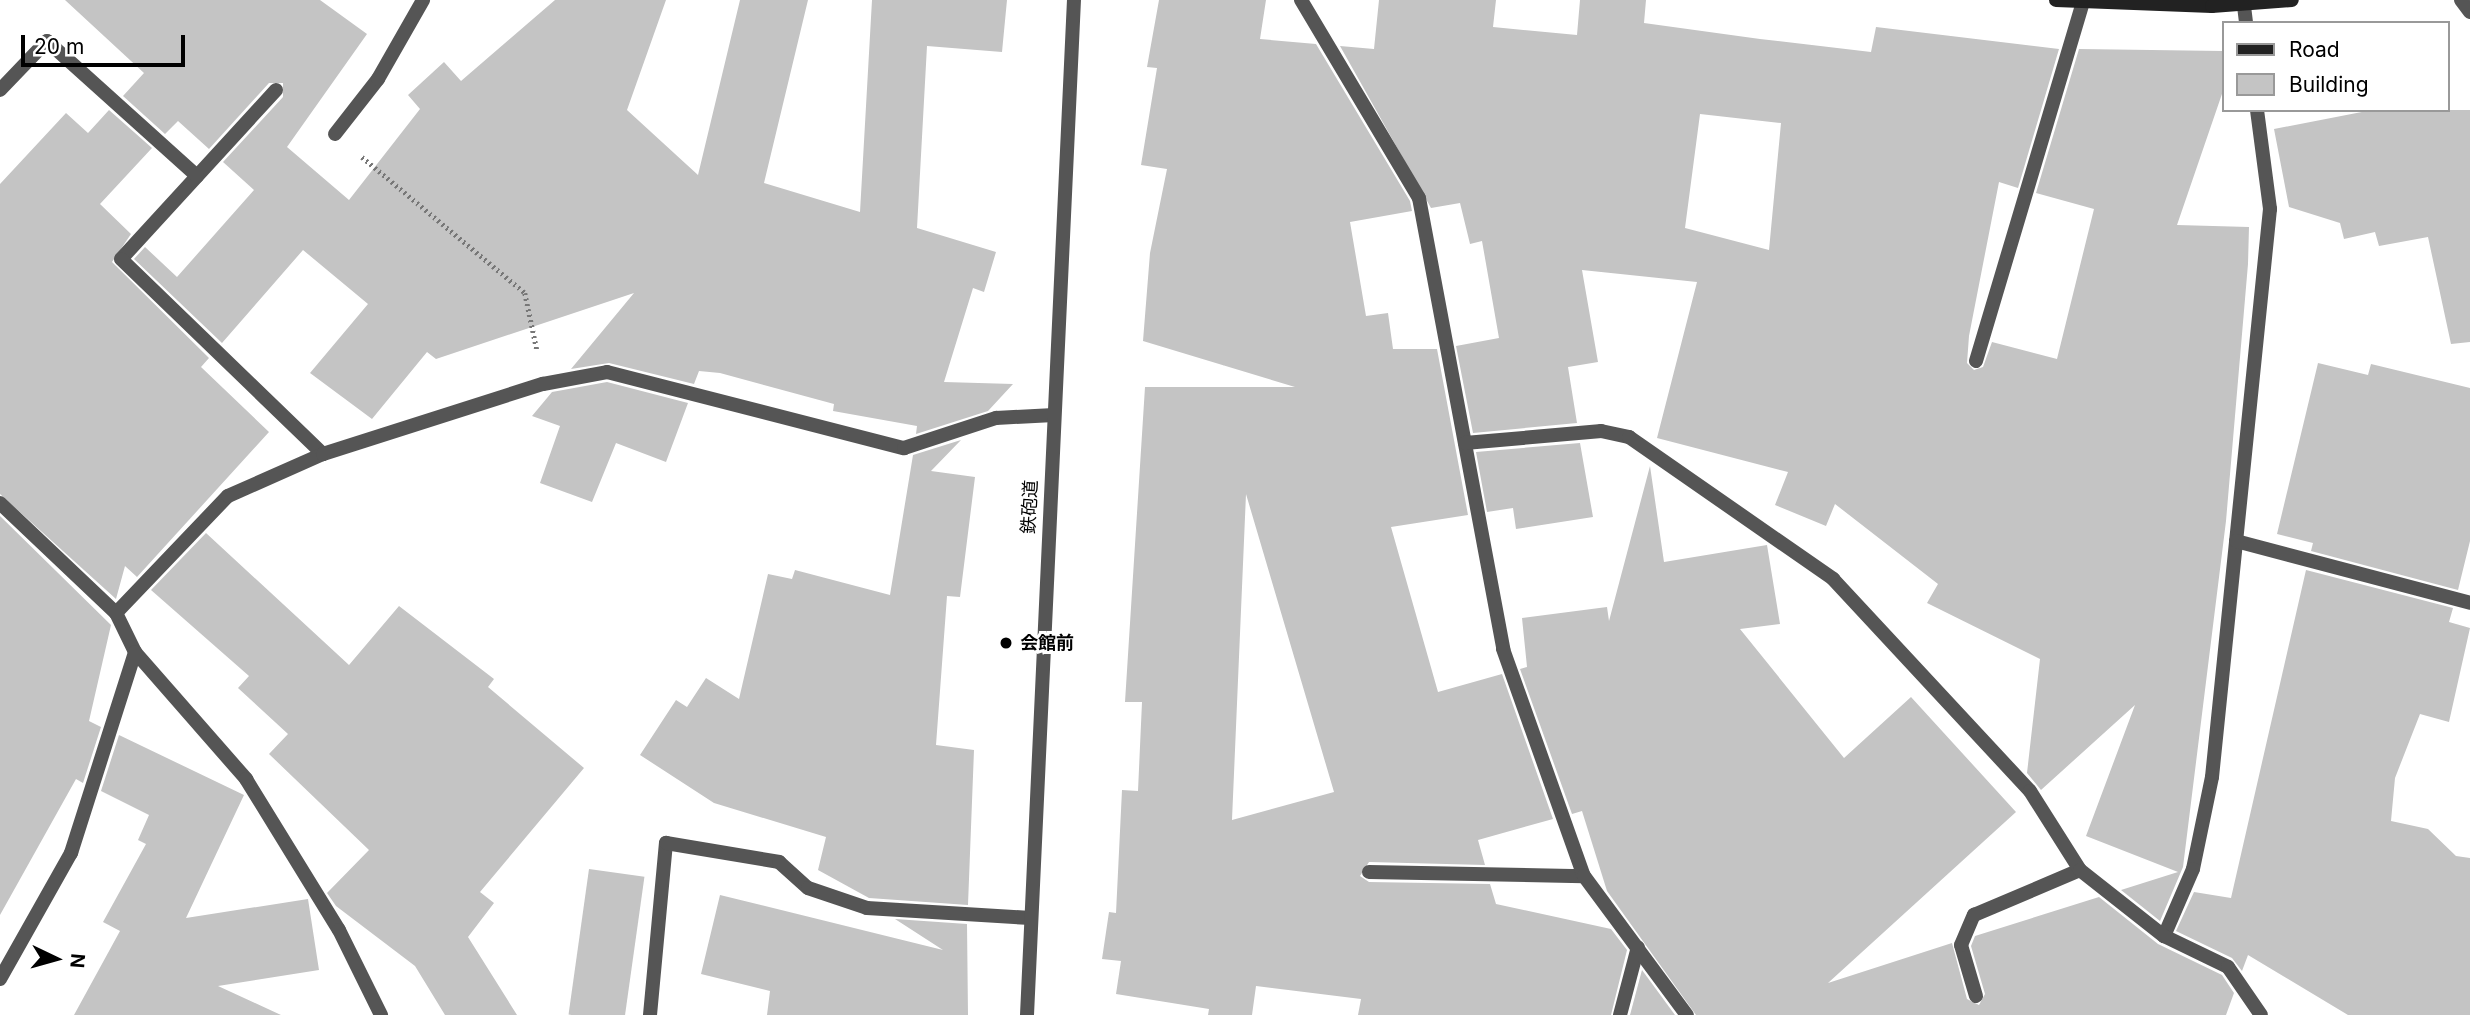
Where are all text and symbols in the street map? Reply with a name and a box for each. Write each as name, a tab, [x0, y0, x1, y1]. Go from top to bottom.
scale bar	[24, 21, 189, 65]
legend	[2222, 21, 2449, 112]
text: 20 m	[34, 34, 84, 59]
text: Road	[2289, 37, 2340, 62]
text: Building	[2289, 72, 2369, 97]
street label: 鉄砲道	[1018, 479, 1042, 535]
place label: 会館前	[1020, 632, 1074, 654]
marker: 会館前	[998, 635, 1014, 651]
north arrow	[21, 924, 91, 994]
text: N	[65, 953, 90, 969]

